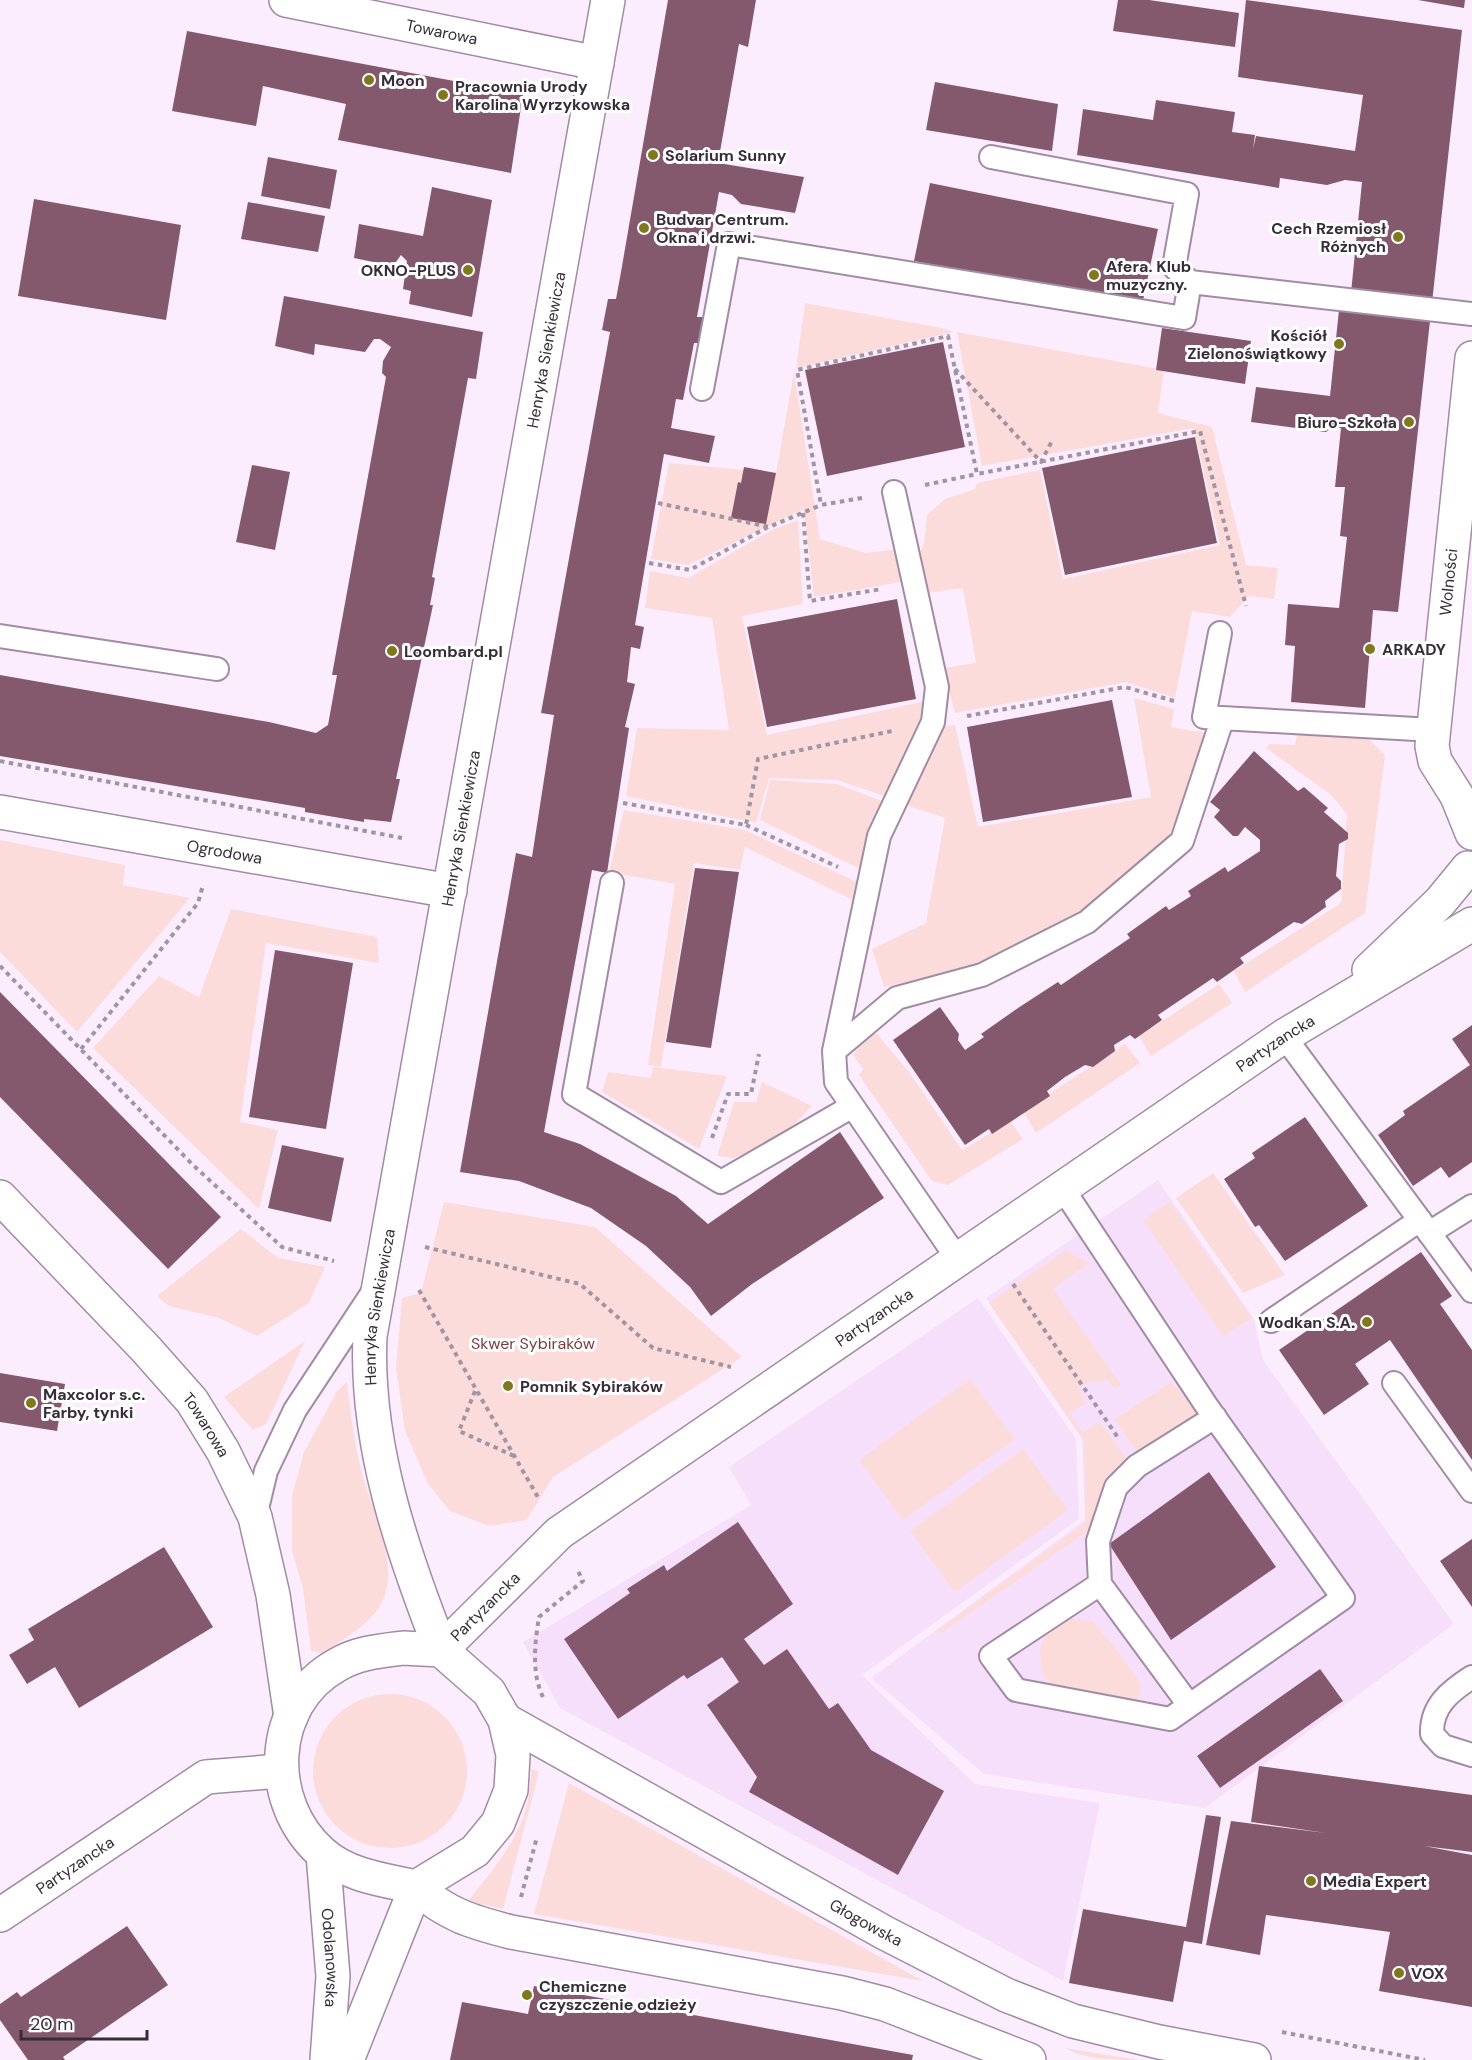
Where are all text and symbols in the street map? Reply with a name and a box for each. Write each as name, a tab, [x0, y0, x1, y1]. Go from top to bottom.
street label: Towarowa	[404, 15, 480, 50]
place label: Moon	[381, 70, 425, 91]
marker: Moon	[362, 73, 376, 87]
place label: Pracownia Urody Karolina Wyrzykowska	[455, 76, 630, 115]
marker: Pracownia Urody Karolina Wyrzykowska	[436, 88, 450, 102]
place label: Solarium Sunny	[665, 145, 787, 166]
marker: Solarium Sunny	[646, 148, 660, 162]
place label: Budvar Centrum. Okna i drzwi.	[656, 209, 789, 248]
place label: Cech Rzemiosł Różnych	[1271, 218, 1386, 257]
marker: Budvar Centrum. Okna i drzwi.	[637, 221, 651, 235]
marker: Cech Rzemiosł Różnych	[1391, 230, 1405, 244]
place label: Afera. Klub muzyczny.	[1106, 256, 1191, 295]
place label: OKNO-PLUS	[361, 260, 456, 281]
marker: OKNO-PLUS	[461, 263, 475, 277]
marker: Afera. Klub muzyczny.	[1087, 268, 1101, 282]
street label: Henryka Sienkiewicza	[522, 270, 570, 430]
place label: Kościół Zielonoświątkowy	[1187, 325, 1327, 364]
marker: Kościół Zielonoświątkowy	[1332, 337, 1346, 351]
place label: Biuro-Szkoła	[1297, 412, 1397, 433]
marker: Biuro-Szkoła	[1402, 415, 1416, 429]
street label: Wolności	[1435, 547, 1462, 617]
place label: ARKADY	[1382, 639, 1446, 660]
place label: Loombard.pl	[404, 641, 503, 662]
marker: ARKADY	[1363, 642, 1377, 656]
marker: Loombard.pl	[385, 644, 399, 658]
street label: Henryka Sienkiewicza	[437, 749, 485, 908]
street label: Ogrodowa	[185, 835, 264, 869]
street label: Partyzancka	[1232, 1010, 1319, 1077]
street label: Henryka Sienkiewicza	[360, 1227, 400, 1386]
street label: Partyzancka	[831, 1283, 917, 1352]
place label: Wodkan S.A.	[1258, 1312, 1355, 1333]
marker: Wodkan S.A.	[1360, 1315, 1374, 1329]
park label: Skwer Sybiraków	[471, 1333, 595, 1354]
place label: Pomnik Sybiraków	[520, 1376, 663, 1397]
marker: Pomnik Sybiraków	[501, 1379, 515, 1393]
place label: Maxcolor s.c. Farby, tynki	[43, 1384, 145, 1423]
street label: Towarowa	[178, 1388, 234, 1461]
marker: Maxcolor s.c. Farby, tynki	[24, 1396, 38, 1410]
street label: Partyzancka	[446, 1568, 525, 1646]
street label: Partyzancka	[32, 1832, 118, 1899]
place label: Media Expert	[1323, 1871, 1427, 1892]
marker: Media Expert	[1304, 1874, 1318, 1888]
street label: Głogowska	[826, 1894, 906, 1951]
street label: Odolanowska	[316, 1907, 343, 2008]
place label: VOX	[1411, 1963, 1445, 1984]
marker: VOX	[1392, 1966, 1406, 1980]
place label: Chemiczne czyszczenie odzieży	[539, 1976, 697, 2015]
marker: Chemiczne czyszczenie odzieży	[520, 1988, 534, 2002]
scale bar	[21, 2003, 147, 2041]
text: 20 m	[30, 2012, 73, 2036]

